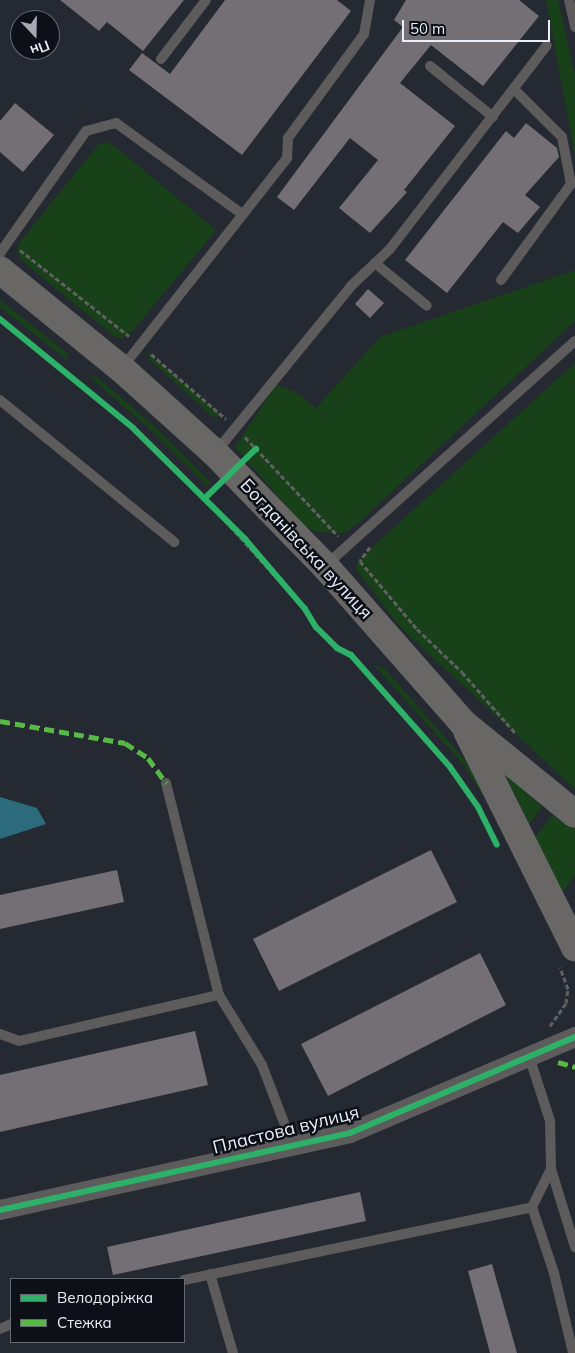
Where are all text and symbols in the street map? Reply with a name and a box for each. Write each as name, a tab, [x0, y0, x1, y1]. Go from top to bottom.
north arrow	[10, 10, 60, 60]
scale bar	[405, 10, 552, 42]
text: 50 m	[410, 19, 445, 38]
text: Пн	[28, 36, 52, 60]
street label: Богданівська вулиця	[236, 475, 376, 623]
street label: Пластова вулиця	[211, 1101, 361, 1159]
legend	[10, 1278, 185, 1343]
text: Велодоріжка	[57, 1288, 153, 1307]
text: Стежка	[57, 1313, 112, 1332]

